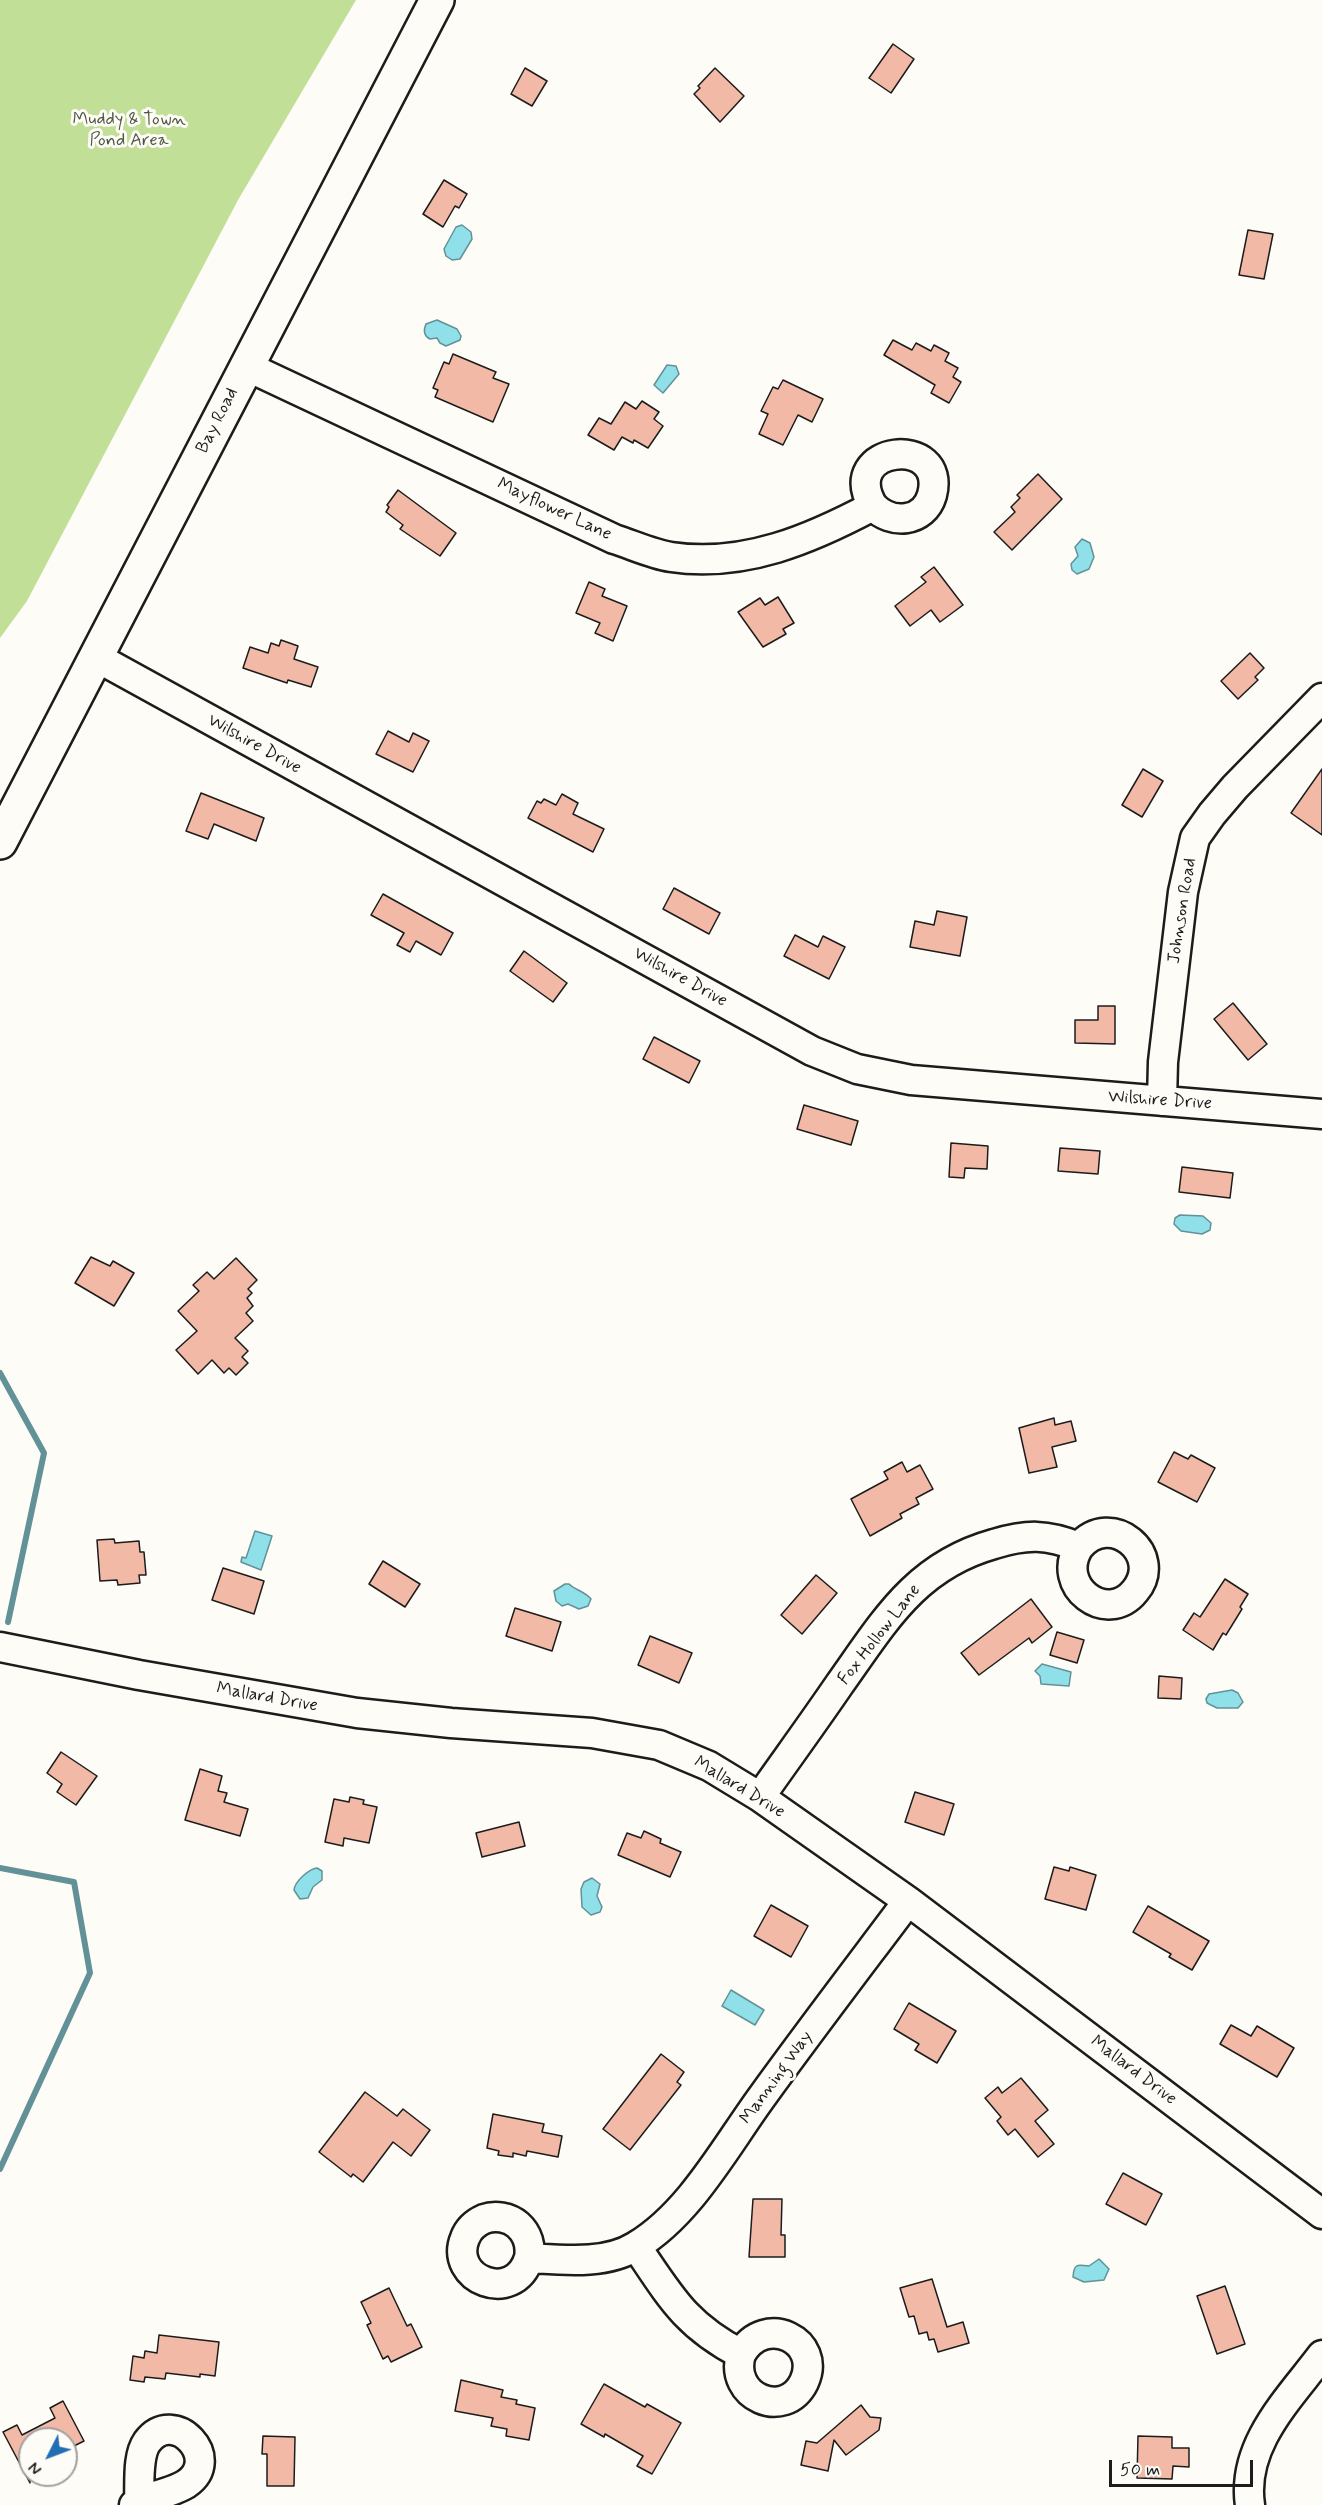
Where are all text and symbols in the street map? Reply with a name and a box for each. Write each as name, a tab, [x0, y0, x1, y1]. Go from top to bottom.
park label: Muddy & Town Pond Area	[72, 109, 186, 152]
street label: Bay Road	[192, 385, 244, 457]
street label: Mayflower Lane	[493, 474, 615, 546]
street label: Wilshire Drive	[203, 710, 305, 780]
street label: Johnson Road	[1164, 857, 1202, 965]
street label: Wilshire Drive	[629, 943, 731, 1013]
street label: Wilshire Drive	[1107, 1087, 1213, 1115]
street label: Fox Hollow Lane	[834, 1580, 926, 1690]
street label: Mallard Drive	[215, 1678, 319, 1718]
street label: Mallard Drive	[689, 1752, 789, 1824]
street label: Manning Way	[736, 2027, 818, 2129]
street label: Mallard Drive	[1086, 2032, 1180, 2110]
north arrow	[18, 2427, 78, 2487]
scale bar	[1112, 2448, 1256, 2486]
text: N	[24, 2457, 47, 2479]
text: 50 m	[1120, 2458, 1160, 2482]

